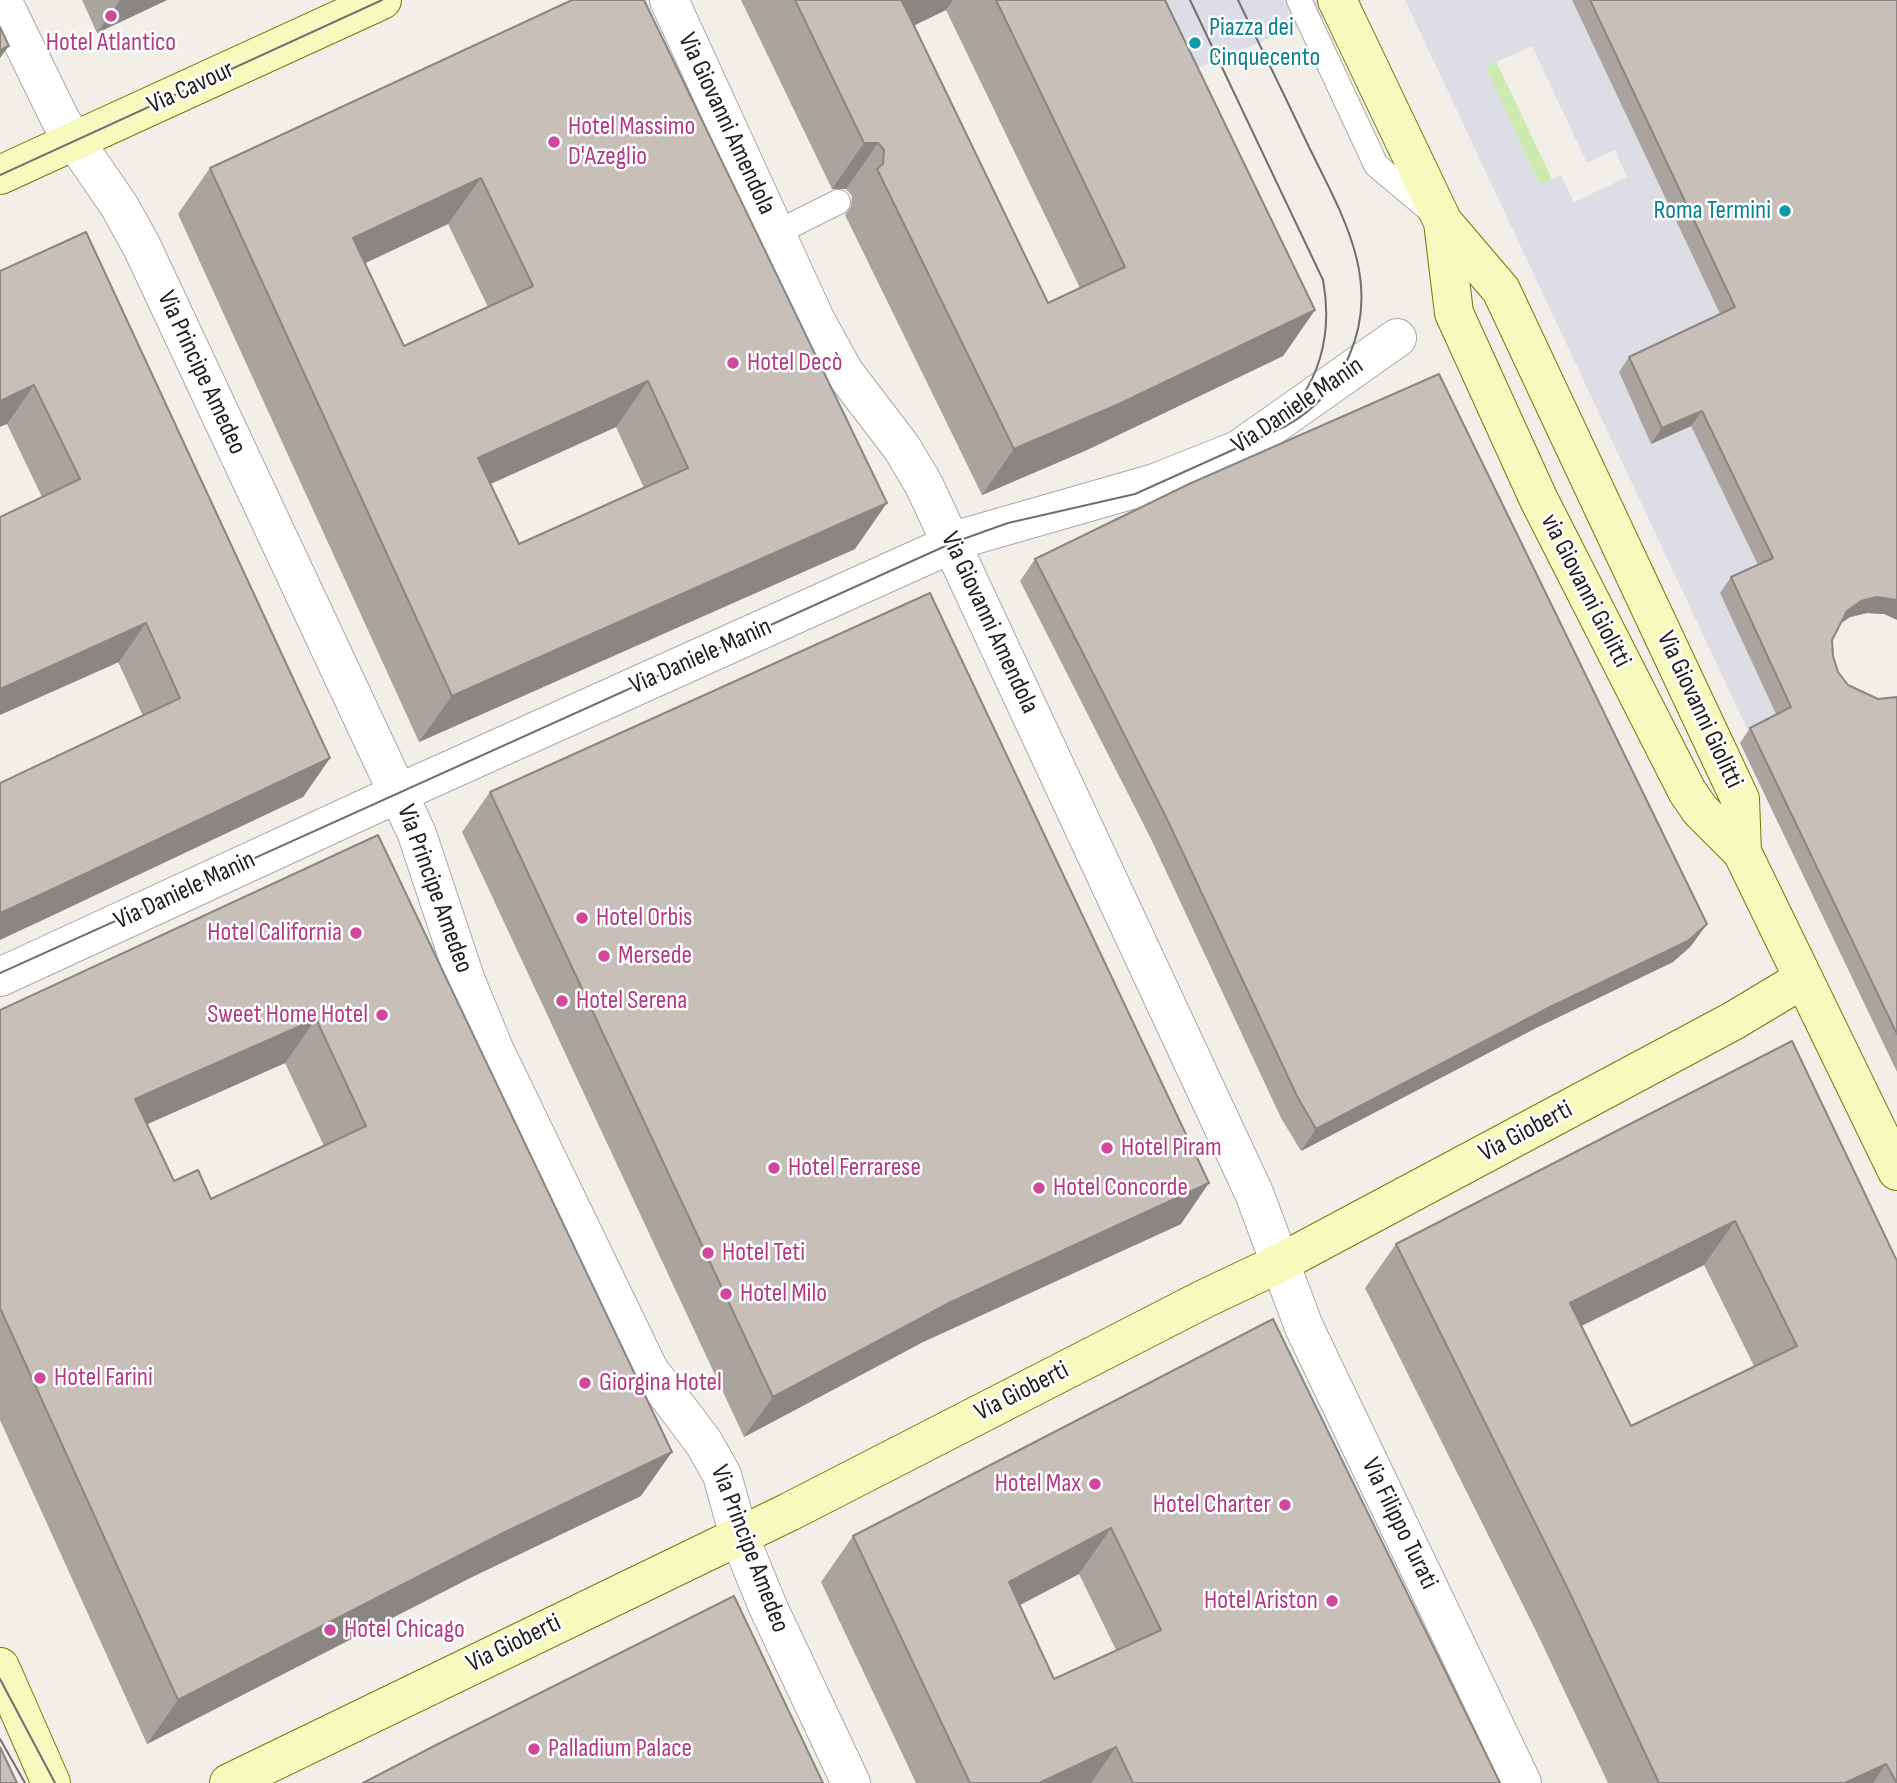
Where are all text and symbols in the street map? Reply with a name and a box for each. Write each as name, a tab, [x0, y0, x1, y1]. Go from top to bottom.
marker: Hotel Atlantico	[103, 8, 119, 24]
place label: Piazza dei Cinquecento	[1209, 12, 1320, 74]
place label: Hotel Atlantico	[46, 27, 176, 59]
street label: Via Giovanni Amendola	[670, 28, 782, 220]
marker: Piazza dei Cinquecento	[1187, 35, 1203, 51]
street label: Via Cavour	[143, 54, 239, 122]
place label: Hotel Massimo D'Azeglio	[568, 111, 695, 172]
marker: Hotel Massimo D'Azeglio	[546, 134, 562, 150]
place label: Roma Termini	[1653, 195, 1771, 227]
marker: Roma Termini	[1777, 203, 1793, 219]
street label: Via Principe Amedeo	[150, 286, 252, 460]
place label: Hotel Decò	[747, 347, 842, 379]
street label: Via Daniele Manin	[1226, 351, 1370, 461]
marker: Hotel Decò	[725, 355, 741, 371]
street label: via Giovanni Giolitti	[1533, 509, 1637, 673]
street label: Via Giovanni Amendola	[933, 527, 1045, 719]
street label: Via Daniele Manin	[625, 612, 777, 702]
street label: Via Giovanni Giolitti	[1649, 627, 1749, 793]
street label: Via Principe Amedeo	[389, 801, 479, 977]
street label: Via Daniele Manin	[110, 845, 260, 937]
place label: Hotel Orbis	[596, 902, 692, 934]
marker: Hotel Orbis	[574, 910, 590, 926]
place label: Hotel California	[207, 917, 342, 949]
marker: Hotel California	[348, 925, 364, 941]
place label: Mersede	[618, 940, 692, 972]
marker: Mersede	[596, 948, 612, 964]
place label: Hotel Serena	[576, 985, 687, 1017]
marker: Hotel Serena	[554, 993, 570, 1009]
place label: Sweet Home Hotel	[207, 999, 368, 1031]
marker: Sweet Home Hotel	[374, 1007, 390, 1023]
street label: Via Gioberti	[1474, 1094, 1578, 1170]
place label: Hotel Piram	[1121, 1132, 1222, 1164]
marker: Hotel Piram	[1099, 1140, 1115, 1156]
place label: Hotel Ferrarese	[788, 1152, 921, 1184]
marker: Hotel Ferrarese	[766, 1160, 782, 1176]
place label: Hotel Concorde	[1053, 1172, 1188, 1204]
marker: Hotel Concorde	[1031, 1180, 1047, 1196]
place label: Hotel Teti	[722, 1237, 805, 1269]
marker: Hotel Teti	[700, 1245, 716, 1261]
place label: Hotel Milo	[740, 1278, 827, 1310]
marker: Hotel Milo	[718, 1286, 734, 1302]
street label: Via Gioberti	[970, 1355, 1074, 1429]
place label: Hotel Farini	[54, 1362, 153, 1394]
place label: Giorgina Hotel	[599, 1367, 722, 1399]
marker: Hotel Farini	[32, 1370, 48, 1386]
marker: Giorgina Hotel	[577, 1375, 593, 1391]
street label: Via Filippo Turati	[1354, 1453, 1444, 1595]
street label: Via Principe Amedeo	[703, 1461, 795, 1637]
place label: Hotel Max	[995, 1468, 1081, 1500]
marker: Hotel Max	[1087, 1476, 1103, 1492]
place label: Hotel Charter	[1153, 1489, 1271, 1521]
marker: Hotel Charter	[1277, 1497, 1293, 1513]
place label: Hotel Ariston	[1204, 1585, 1318, 1617]
marker: Hotel Ariston	[1324, 1593, 1340, 1609]
street label: Via Gioberti	[462, 1608, 566, 1680]
place label: Hotel Chicago	[344, 1614, 465, 1646]
marker: Hotel Chicago	[322, 1622, 338, 1638]
place label: Palladium Palace	[548, 1733, 692, 1765]
marker: Palladium Palace	[526, 1741, 542, 1757]

